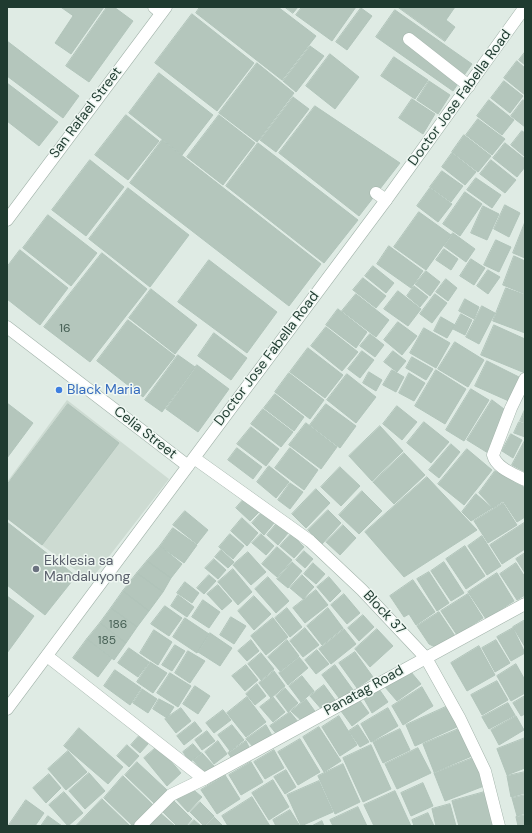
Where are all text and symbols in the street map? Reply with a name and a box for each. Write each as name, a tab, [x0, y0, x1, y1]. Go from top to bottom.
street label: Doctor Jose Fabella Road	[405, 27, 515, 169]
street label: San Rafael Street	[46, 64, 126, 162]
street label: Doctor Jose Fabella Road	[211, 289, 323, 429]
house number: 16	[59, 322, 71, 336]
place label: Black Maria	[67, 382, 141, 398]
marker: Black Maria	[54, 385, 64, 395]
street label: Celia Street	[110, 403, 180, 463]
place label: Ekklesia sa Mandaluyong	[44, 553, 130, 586]
marker: Ekklesia sa Mandaluyong	[31, 564, 41, 574]
street label: Block 37	[359, 587, 409, 639]
house number: 186	[109, 618, 127, 632]
house number: 185	[98, 634, 116, 648]
street label: Panatag Road	[321, 662, 407, 720]

